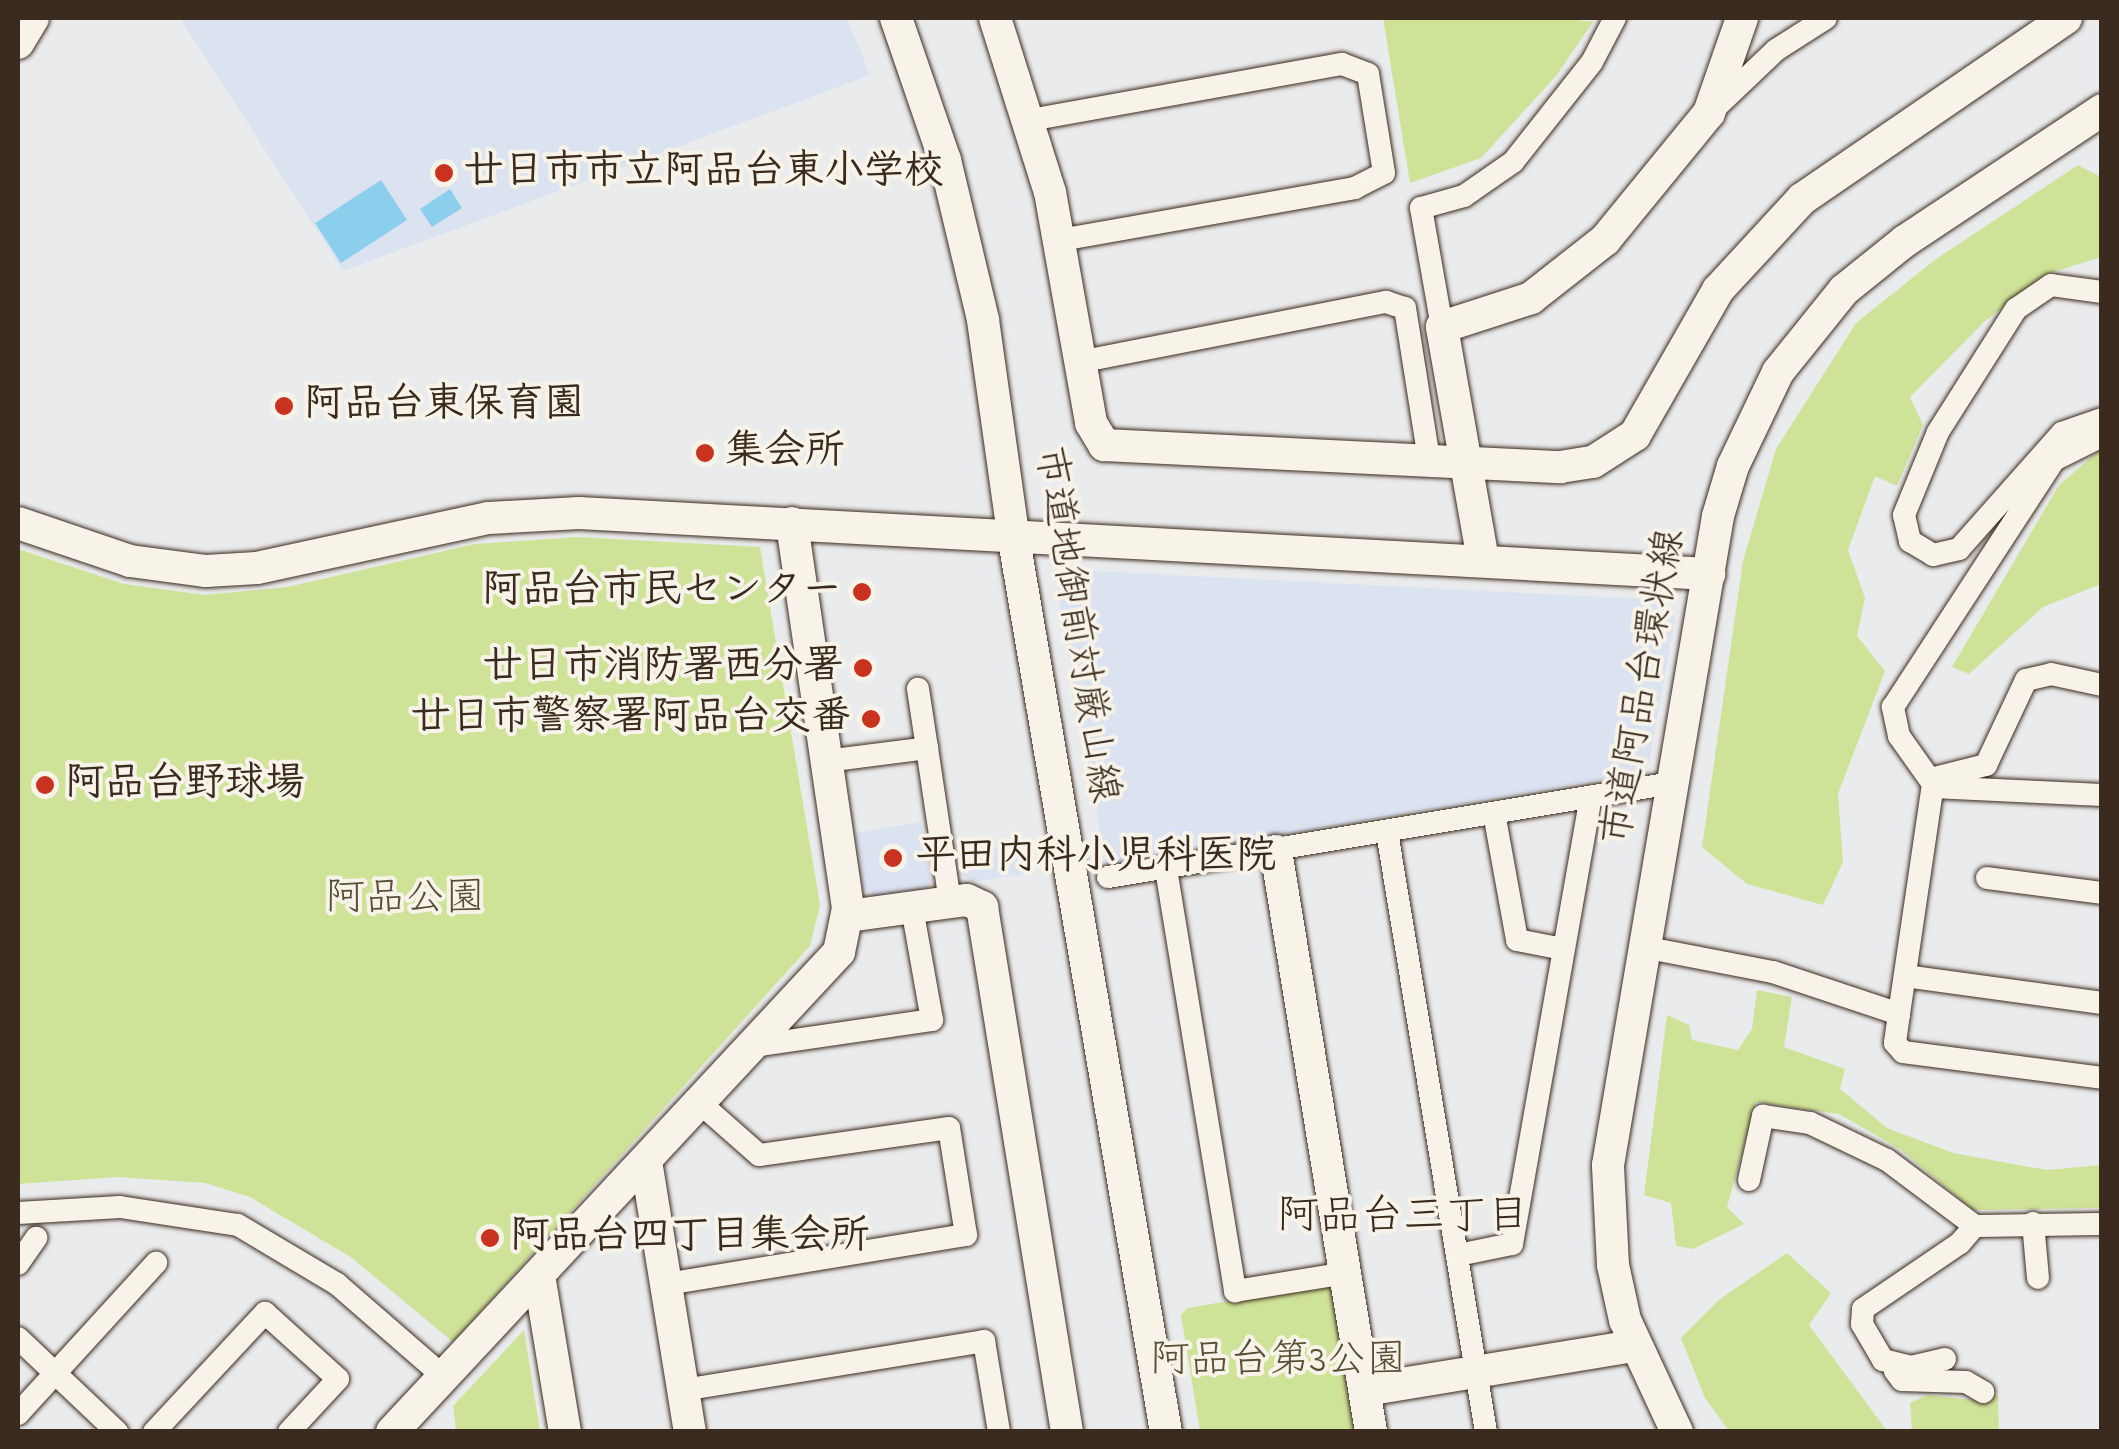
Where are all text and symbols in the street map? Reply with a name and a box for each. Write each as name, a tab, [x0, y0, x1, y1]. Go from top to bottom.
place label: 廿日市市立阿品台東小学校	[464, 149, 944, 197]
marker: 廿日市市立阿品台東小学校	[433, 162, 455, 184]
place label: 阿品台東保育園	[304, 382, 584, 430]
marker: 阿品台東保育園	[273, 395, 295, 417]
place label: 集会所	[725, 429, 845, 477]
marker: 集会所	[694, 442, 716, 464]
street label: 市道地御前対厳山線	[1023, 443, 1127, 807]
street label: 市道阿品台環状線	[1594, 525, 1696, 849]
place label: 阿品台市民センター	[482, 568, 842, 616]
marker: 阿品台市民センター	[851, 581, 873, 603]
place label: 廿日市消防署西分署	[483, 644, 843, 692]
marker: 廿日市消防署西分署	[852, 657, 874, 679]
place label: 廿日市警察署阿品台交番	[411, 695, 851, 743]
marker: 廿日市警察署阿品台交番	[860, 708, 882, 730]
place label: 阿品台野球場	[65, 761, 305, 809]
marker: 阿品台野球場	[34, 774, 56, 796]
place label: 平田内科小児科医院	[916, 834, 1276, 882]
marker: 平田内科小児科医院	[880, 845, 906, 871]
park label: 阿品公園	[325, 876, 485, 924]
district label: 阿品台三丁目	[1277, 1193, 1529, 1243]
place label: 阿品台四丁目集会所	[510, 1214, 870, 1262]
marker: 阿品台四丁目集会所	[479, 1227, 501, 1249]
park label: 阿品台第3公園	[1150, 1338, 1406, 1386]

